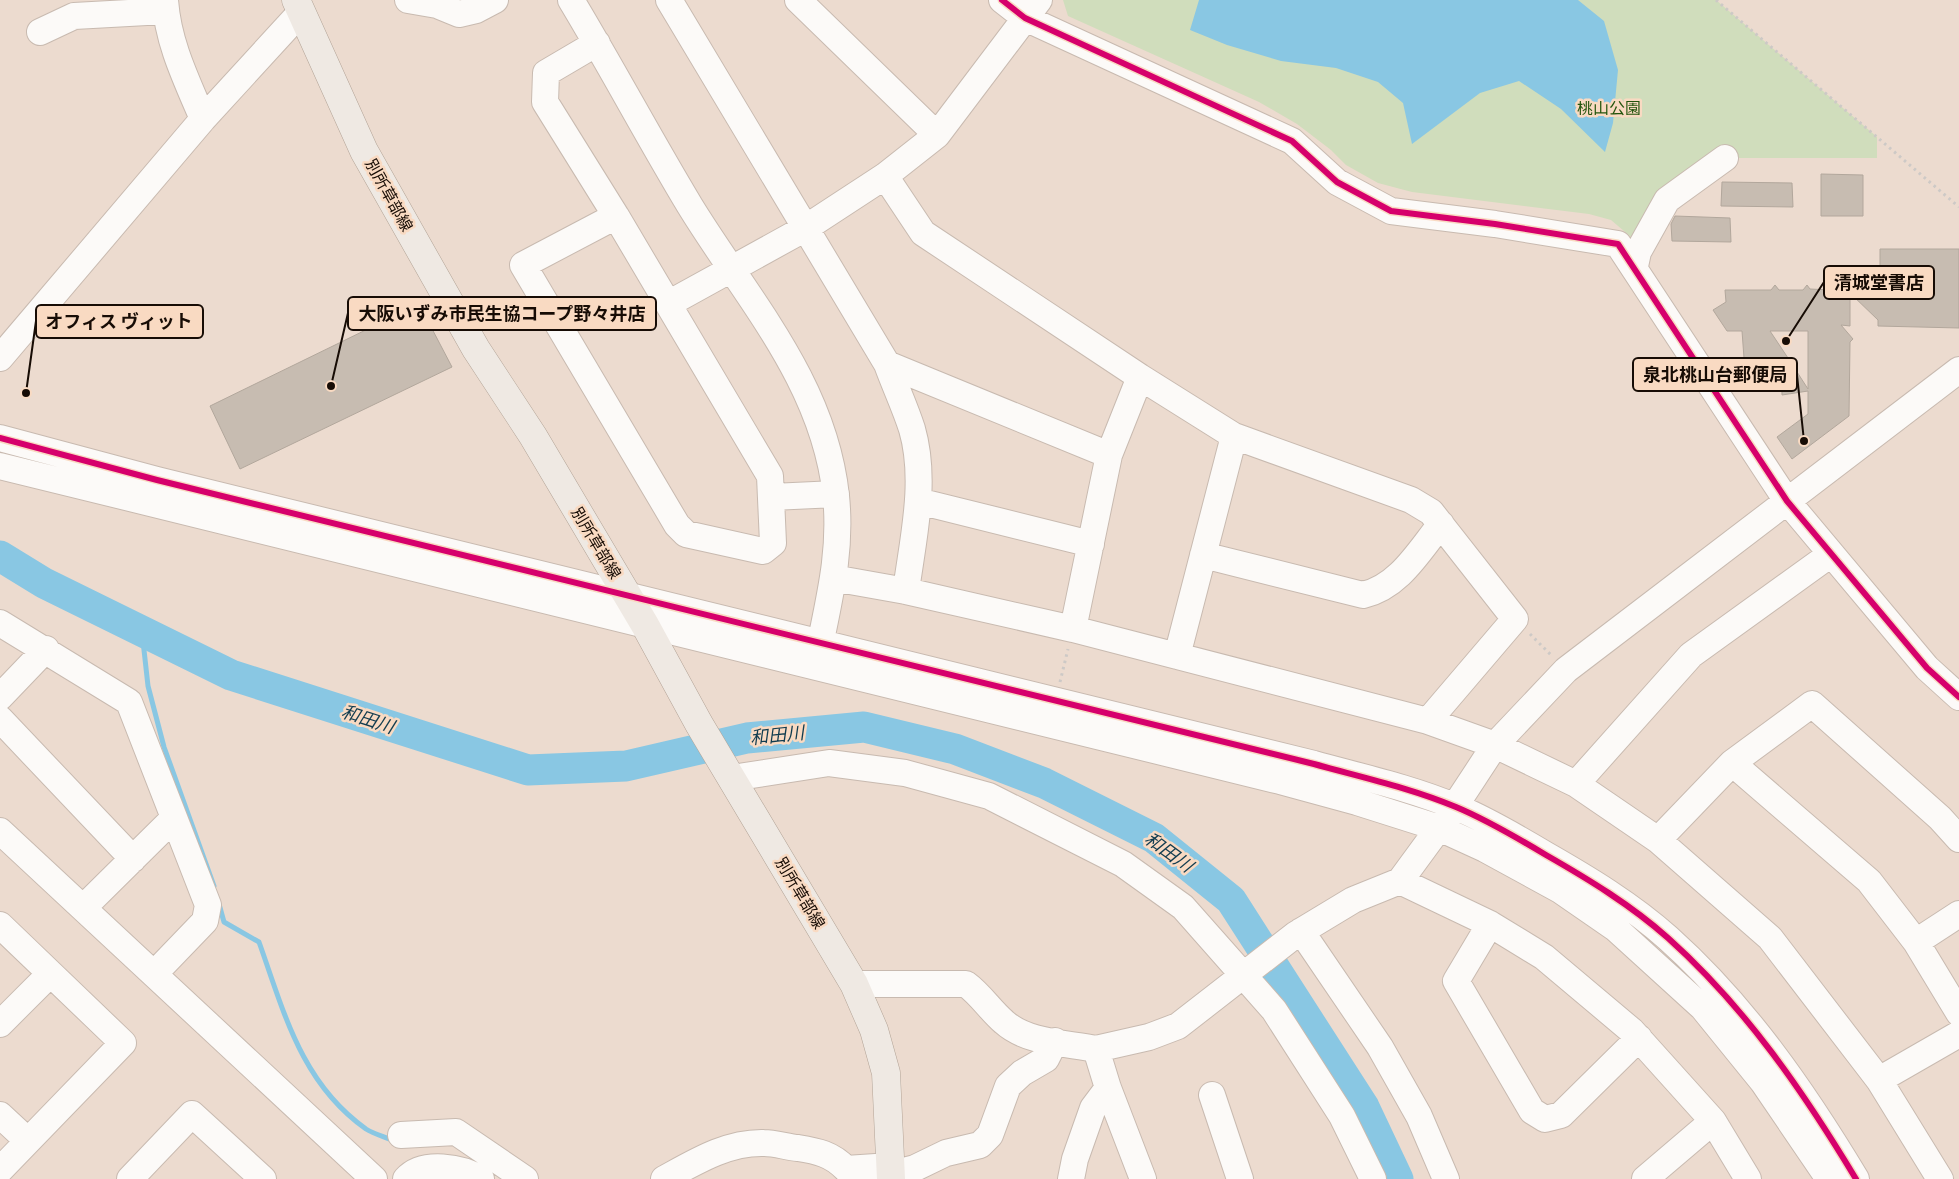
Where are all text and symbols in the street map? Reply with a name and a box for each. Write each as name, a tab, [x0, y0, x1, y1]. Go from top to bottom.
park label: 桃山公園	[1577, 97, 1641, 120]
street label: 別所草部線	[360, 154, 418, 236]
callout: 清城堂書店	[1824, 266, 1934, 299]
text: 清城堂書店	[1834, 270, 1924, 295]
callout: 大阪いずみ市民生協コープ野々井店	[348, 297, 656, 330]
text: 大阪いずみ市民生協コープ野々井店	[359, 301, 645, 326]
callout: オフィス ヴィット	[36, 305, 203, 338]
text: オフィス ヴィット	[45, 309, 193, 334]
callout: 泉北桃山台郵便局	[1633, 358, 1797, 391]
text: 泉北桃山台郵便局	[1643, 362, 1787, 387]
street label: 別所草部線	[566, 503, 626, 583]
water label: 和田川	[338, 699, 399, 740]
water label: 和田川	[749, 720, 807, 750]
water label: 和田川	[1140, 826, 1200, 879]
street label: 別所草部線	[770, 853, 830, 933]

